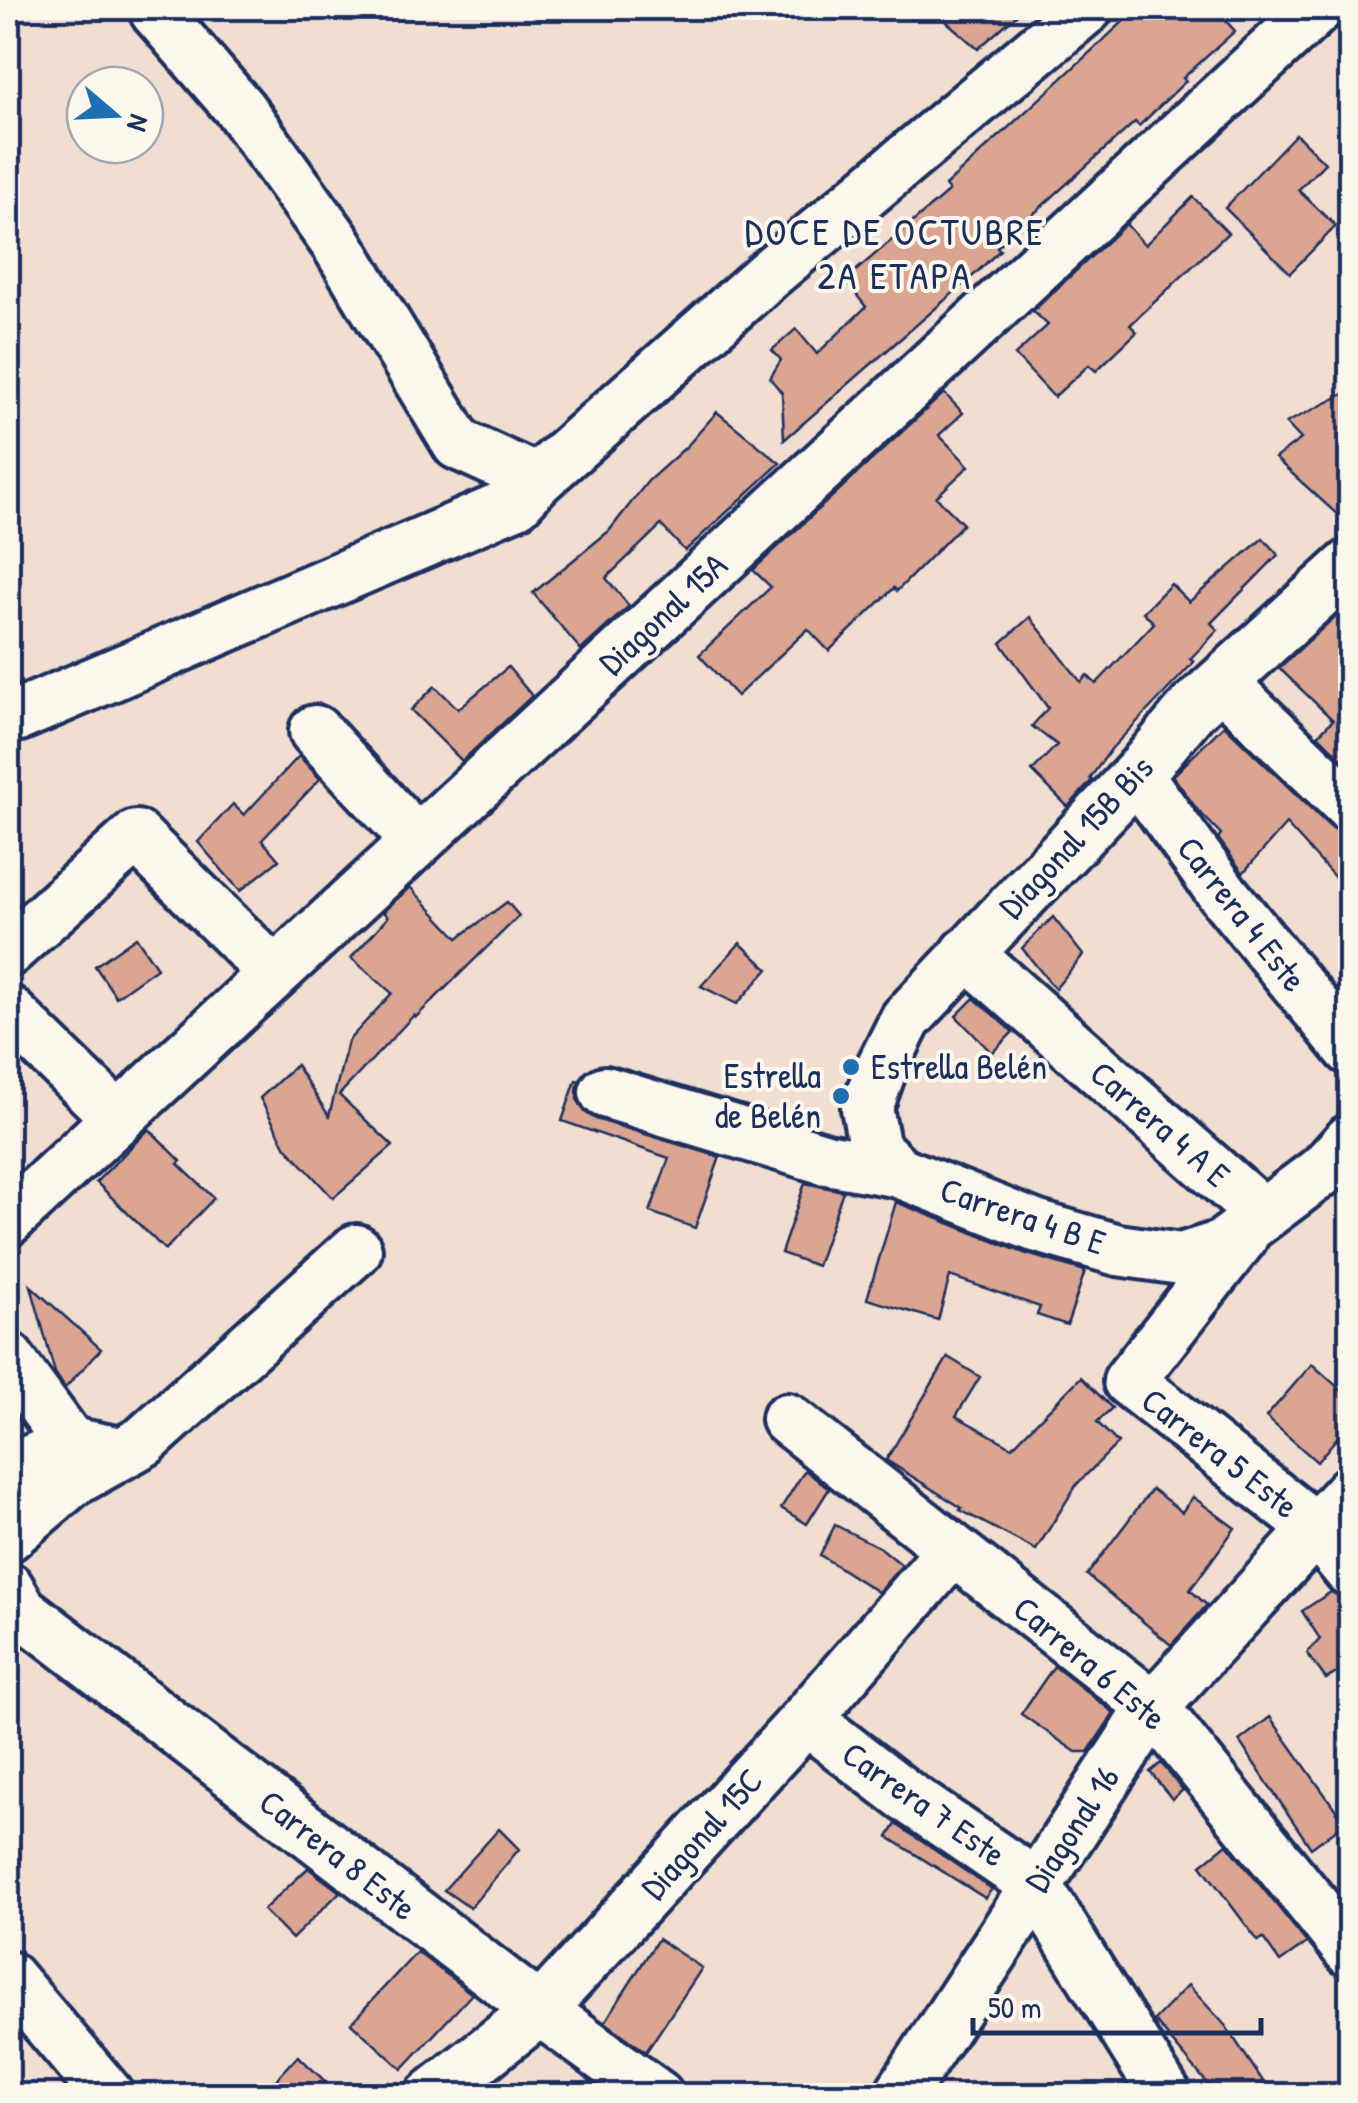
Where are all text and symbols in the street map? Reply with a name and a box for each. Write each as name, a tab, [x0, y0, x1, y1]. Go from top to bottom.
north arrow	[65, 65, 165, 165]
text: N	[118, 110, 159, 136]
district label: DOCE DE OCTUBRE 2A ETAPA	[745, 205, 1045, 301]
street label: Diagonal 15A	[588, 542, 737, 685]
street label: Diagonal 15B Bis	[988, 745, 1163, 928]
street label: Carrera 4 Este	[1167, 826, 1318, 1001]
place label: Estrella Belén	[871, 1043, 1047, 1090]
street label: Carrera 4 A E	[1080, 1050, 1240, 1197]
place label: Estrella de Belén	[715, 1052, 821, 1139]
marker: Estrella Belén	[840, 1056, 862, 1078]
marker: Estrella de Belén	[830, 1085, 852, 1107]
street label: Carrera 4 B E	[934, 1165, 1112, 1266]
street label: Carrera 5 Este	[1132, 1377, 1308, 1529]
street label: Carrera 6 Este	[1004, 1585, 1177, 1740]
street label: Carrera 7 Este	[833, 1730, 1015, 1877]
street label: Diagonal 16	[1013, 1757, 1130, 1901]
street label: Diagonal 15C	[630, 1758, 773, 1909]
street label: Carrera 8 Este	[250, 1778, 427, 1931]
scale bar	[973, 1973, 1260, 2035]
text: 50 m	[988, 1987, 1041, 2027]

